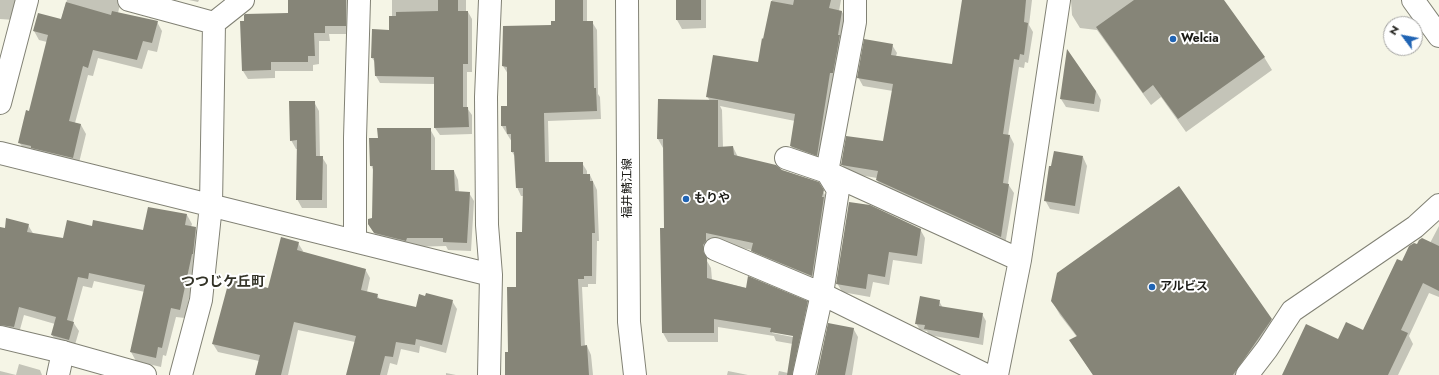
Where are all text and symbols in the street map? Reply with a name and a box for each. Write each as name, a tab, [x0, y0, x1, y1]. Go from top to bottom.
north arrow	[1383, 16, 1423, 56]
text: N	[1385, 22, 1403, 38]
place label: Welcia	[1181, 32, 1219, 46]
marker: Welcia	[1168, 34, 1178, 44]
street label: 福井鯖江線	[621, 158, 635, 218]
place label: もりや	[694, 192, 730, 206]
marker: もりや	[681, 194, 691, 204]
district label: つつじケ丘町	[181, 275, 265, 291]
place label: アルビス	[1160, 280, 1208, 294]
marker: アルビス	[1147, 282, 1157, 292]

